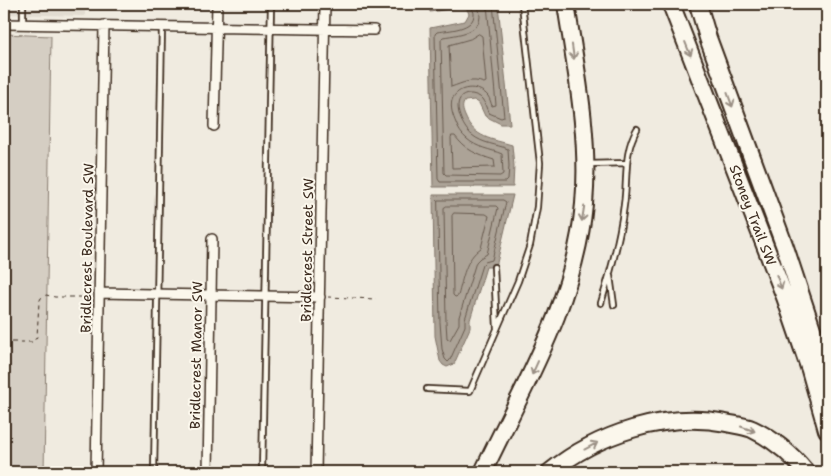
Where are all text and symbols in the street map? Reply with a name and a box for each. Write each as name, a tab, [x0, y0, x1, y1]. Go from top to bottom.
one-way arrow	[684, 41, 694, 56]
one-way arrow	[568, 44, 578, 60]
one-way arrow	[726, 91, 735, 107]
street label: Stoney Trail SW	[725, 162, 781, 268]
street label: Bridlecrest Boulevard SW	[77, 163, 97, 333]
street label: Bridlecrest Street SW	[297, 178, 317, 322]
one-way arrow	[577, 205, 587, 221]
one-way arrow	[775, 274, 784, 289]
street label: Bridlecrest Manor SW	[186, 281, 206, 429]
one-way arrow	[529, 360, 539, 375]
one-way arrow	[740, 425, 755, 434]
one-way arrow	[583, 441, 598, 451]

